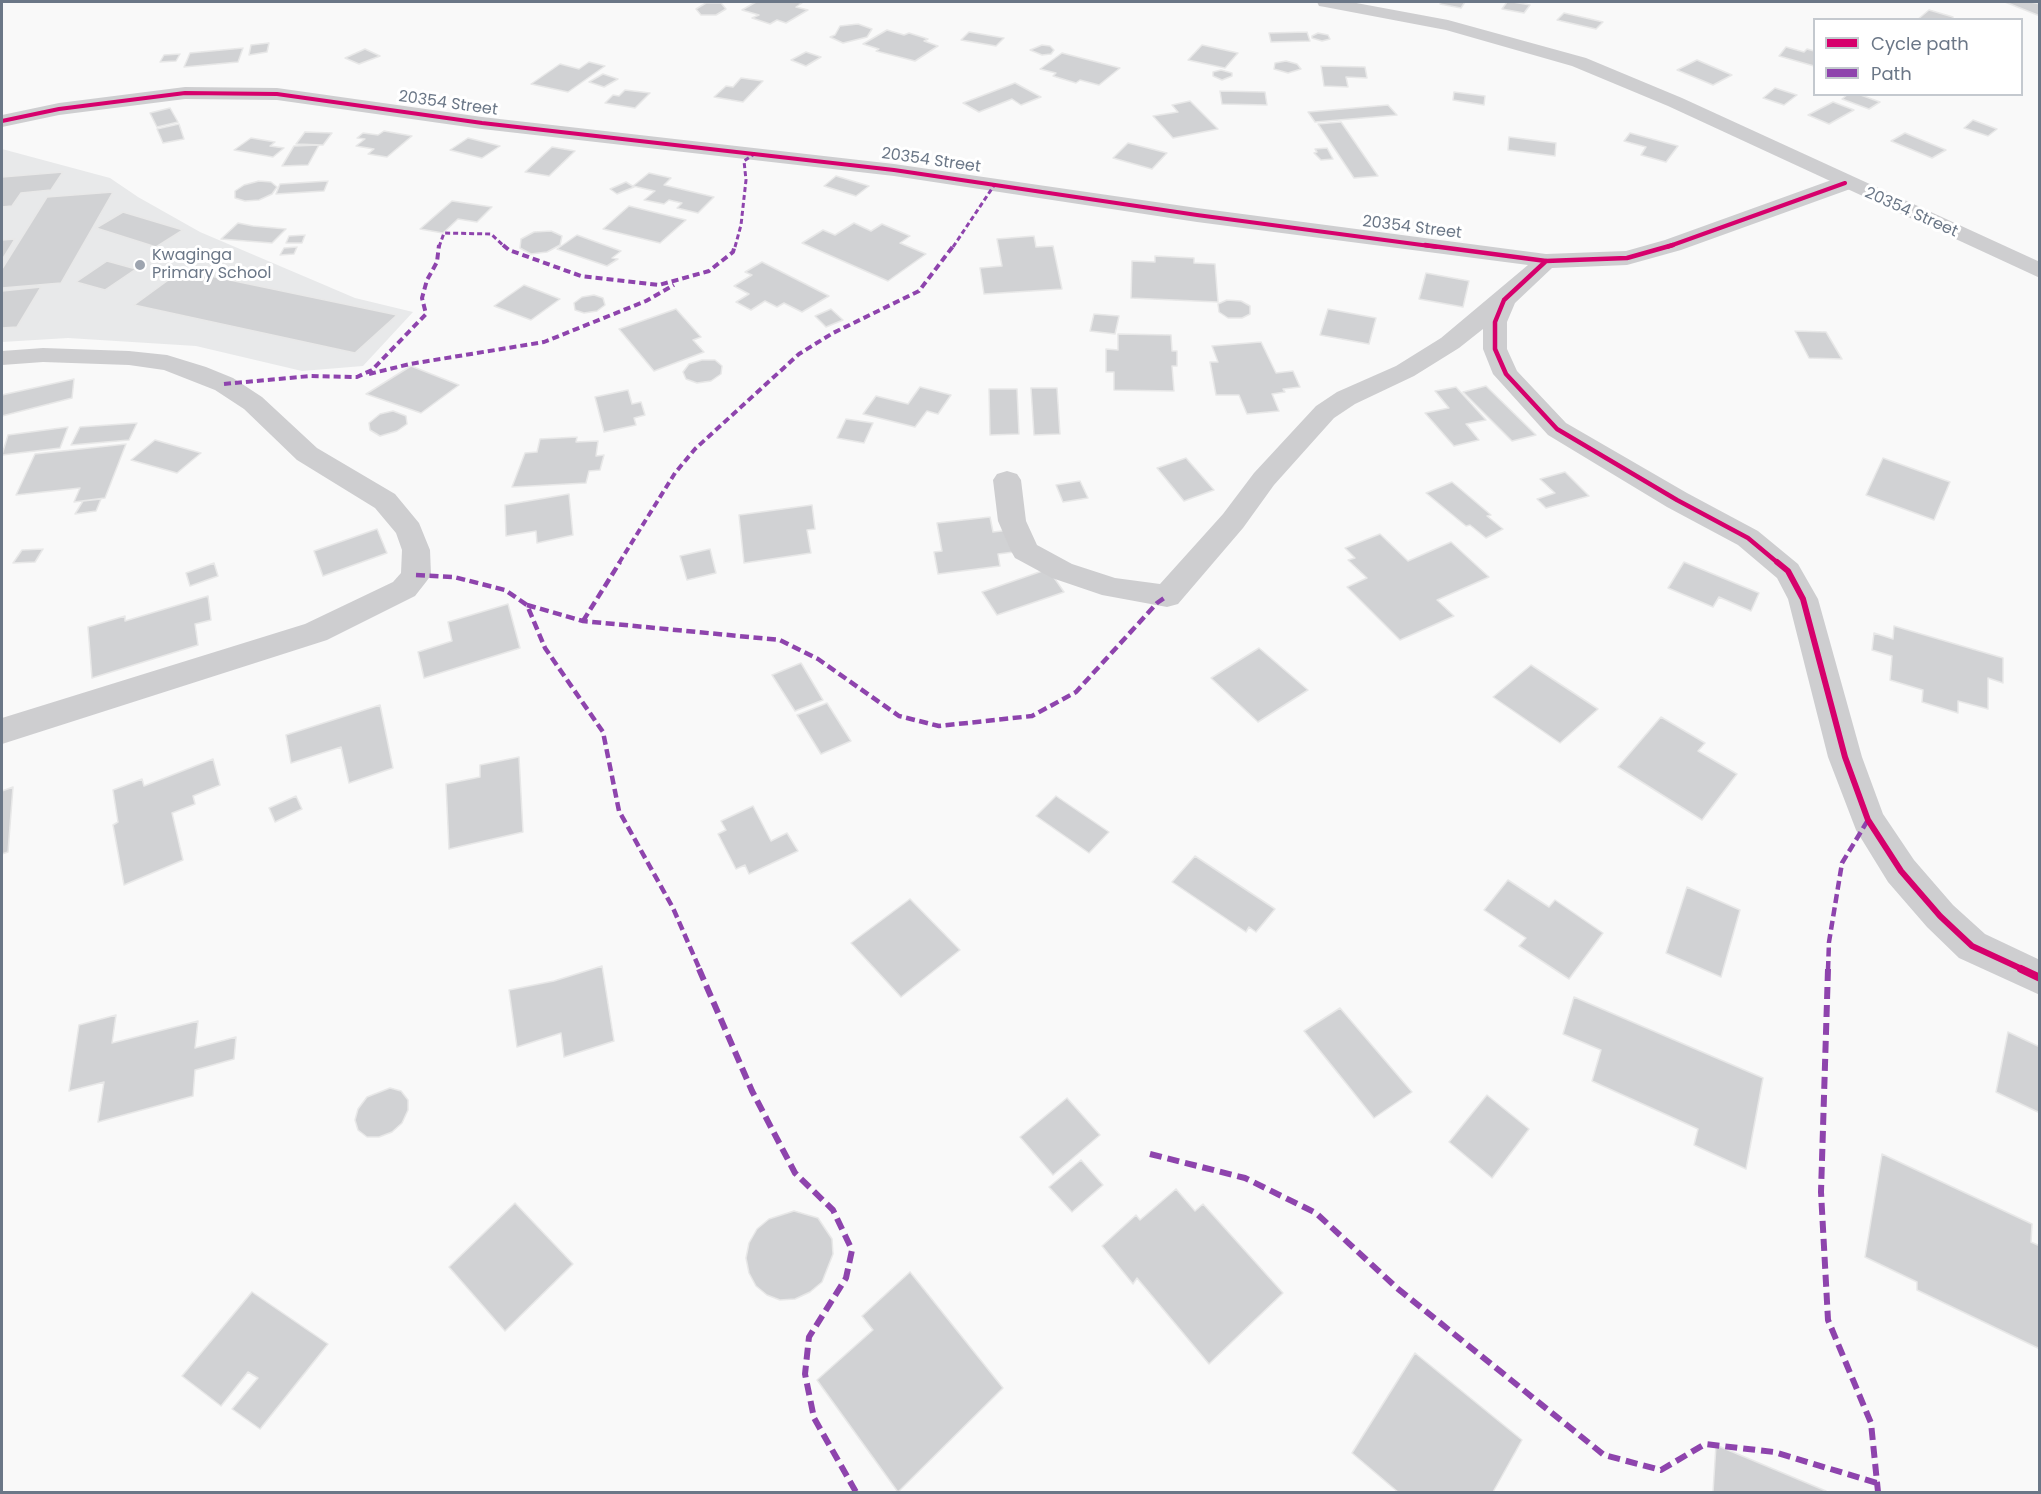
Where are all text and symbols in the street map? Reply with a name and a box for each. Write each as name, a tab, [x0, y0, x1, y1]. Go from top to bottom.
legend	[1813, 18, 2023, 96]
text: Cycle path	[1871, 31, 1969, 56]
text: Path	[1871, 61, 1912, 86]
street label: 20354 Street	[397, 88, 499, 120]
street label: 20354 Street	[880, 145, 982, 177]
street label: 20354 Street	[1861, 184, 1961, 242]
street label: 20354 Street	[1361, 212, 1463, 244]
place label: Kwaginga Primary School	[152, 246, 271, 284]
marker: Kwaginga Primary School	[133, 258, 147, 272]

